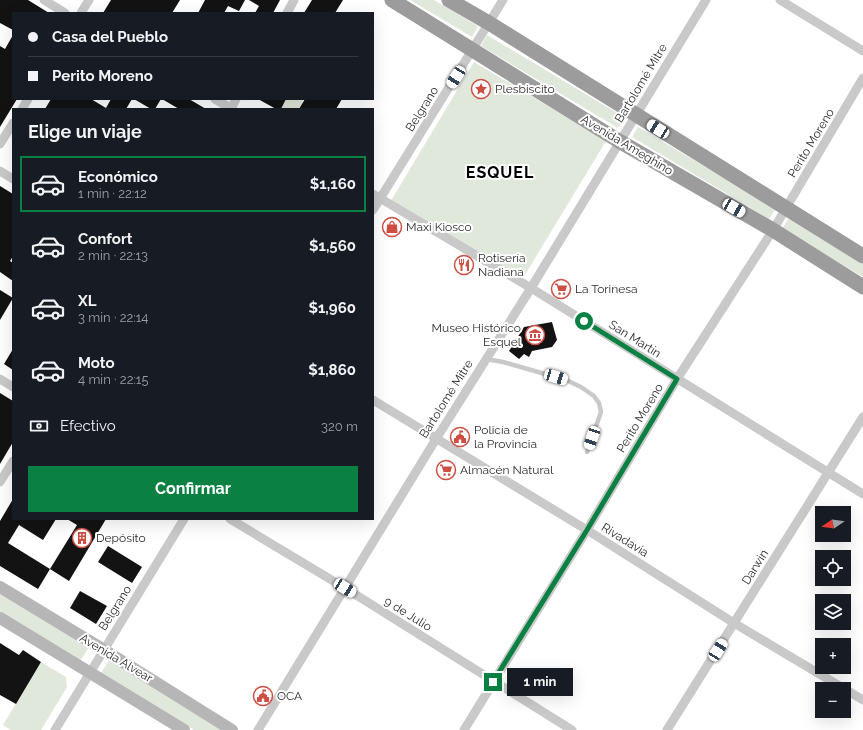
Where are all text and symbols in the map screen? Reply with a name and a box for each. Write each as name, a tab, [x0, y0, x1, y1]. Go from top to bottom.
text: Casa del Pueblo	[52, 28, 168, 46]
street label: Bartolomé Mitre	[612, 41, 670, 125]
car	[445, 64, 467, 90]
text: Perito Moreno	[52, 67, 153, 85]
place icon: Plesbiscito	[470, 78, 492, 100]
place label: Plesbiscito	[495, 82, 555, 96]
street label: Belgrano	[403, 84, 441, 134]
street label: Perito Moreno	[785, 106, 837, 180]
street label: Avenida Ameghino	[579, 112, 675, 178]
car	[645, 118, 671, 140]
text: Elige un viaje	[28, 121, 142, 142]
district label: ESQUEL	[466, 163, 534, 182]
icon: car	[30, 166, 66, 202]
text: Económico	[78, 168, 158, 186]
text: $1,160	[310, 175, 356, 193]
text: 1 min · 22:12	[78, 186, 147, 201]
car	[721, 197, 747, 219]
shop icon: Maxi Kiosco	[381, 216, 403, 238]
place label: Maxi Kiosco	[406, 220, 472, 234]
icon: car	[30, 228, 66, 264]
text: Confort	[78, 230, 132, 248]
text: $1,560	[309, 237, 356, 255]
text: 2 min · 22:13	[78, 248, 148, 263]
place label: Rotisería Nadiana	[478, 251, 526, 279]
restaurant icon: Rotisería Nadiana	[453, 254, 475, 276]
supermarket icon: La Torinesa	[550, 278, 572, 300]
place label: La Torinesa	[575, 282, 638, 296]
icon: car	[30, 290, 66, 326]
text: XL	[78, 292, 96, 310]
text: $1,960	[308, 299, 356, 317]
text: 3 min · 22:14	[78, 310, 148, 325]
route start	[575, 312, 593, 330]
street label: San Martín	[606, 318, 664, 360]
place label: Museo Histórico Esquel	[431, 321, 522, 349]
museum icon: Museo Histórico Esquel	[524, 324, 546, 346]
icon: car	[30, 352, 66, 388]
text: Moto	[78, 354, 115, 372]
street label: Bartolomé Mitre	[416, 357, 476, 441]
text: $1,860	[308, 361, 356, 379]
car	[543, 368, 569, 386]
text: 4 min · 22:15	[78, 372, 149, 387]
street label: Perito Moreno	[614, 381, 666, 455]
icon: cash	[28, 415, 50, 437]
text: Efectivo	[60, 417, 116, 435]
text: 320 m	[321, 419, 358, 434]
place label: Policía de la Provincia	[474, 423, 537, 451]
car	[582, 425, 602, 451]
public building icon: Policía de la Provincia	[449, 426, 471, 448]
supermarket icon: Almacén Natural	[435, 459, 457, 481]
place label: Almacén Natural	[460, 463, 554, 477]
button: Confirmar	[28, 466, 358, 512]
north arrow	[815, 506, 851, 542]
map controls	[815, 506, 851, 718]
street label: Rivadavia	[599, 520, 651, 560]
building icon: Depósito	[71, 527, 93, 549]
place label: Depósito	[96, 531, 146, 545]
street label: Darwin	[739, 547, 771, 587]
button: locate	[815, 550, 851, 586]
car	[332, 577, 358, 599]
street label: Belgrano	[96, 583, 134, 633]
street label: 9 de Julio	[382, 594, 434, 634]
button: layers	[815, 594, 851, 630]
street label: Avenida Alvear	[77, 631, 156, 686]
car	[707, 637, 729, 663]
button: +	[815, 638, 851, 674]
callout: 1 min	[507, 668, 573, 696]
route end	[484, 673, 502, 691]
text: 1 min	[524, 674, 556, 689]
button: −	[815, 682, 851, 718]
public building icon: OCA	[252, 685, 274, 707]
place label: OCA	[277, 689, 302, 703]

